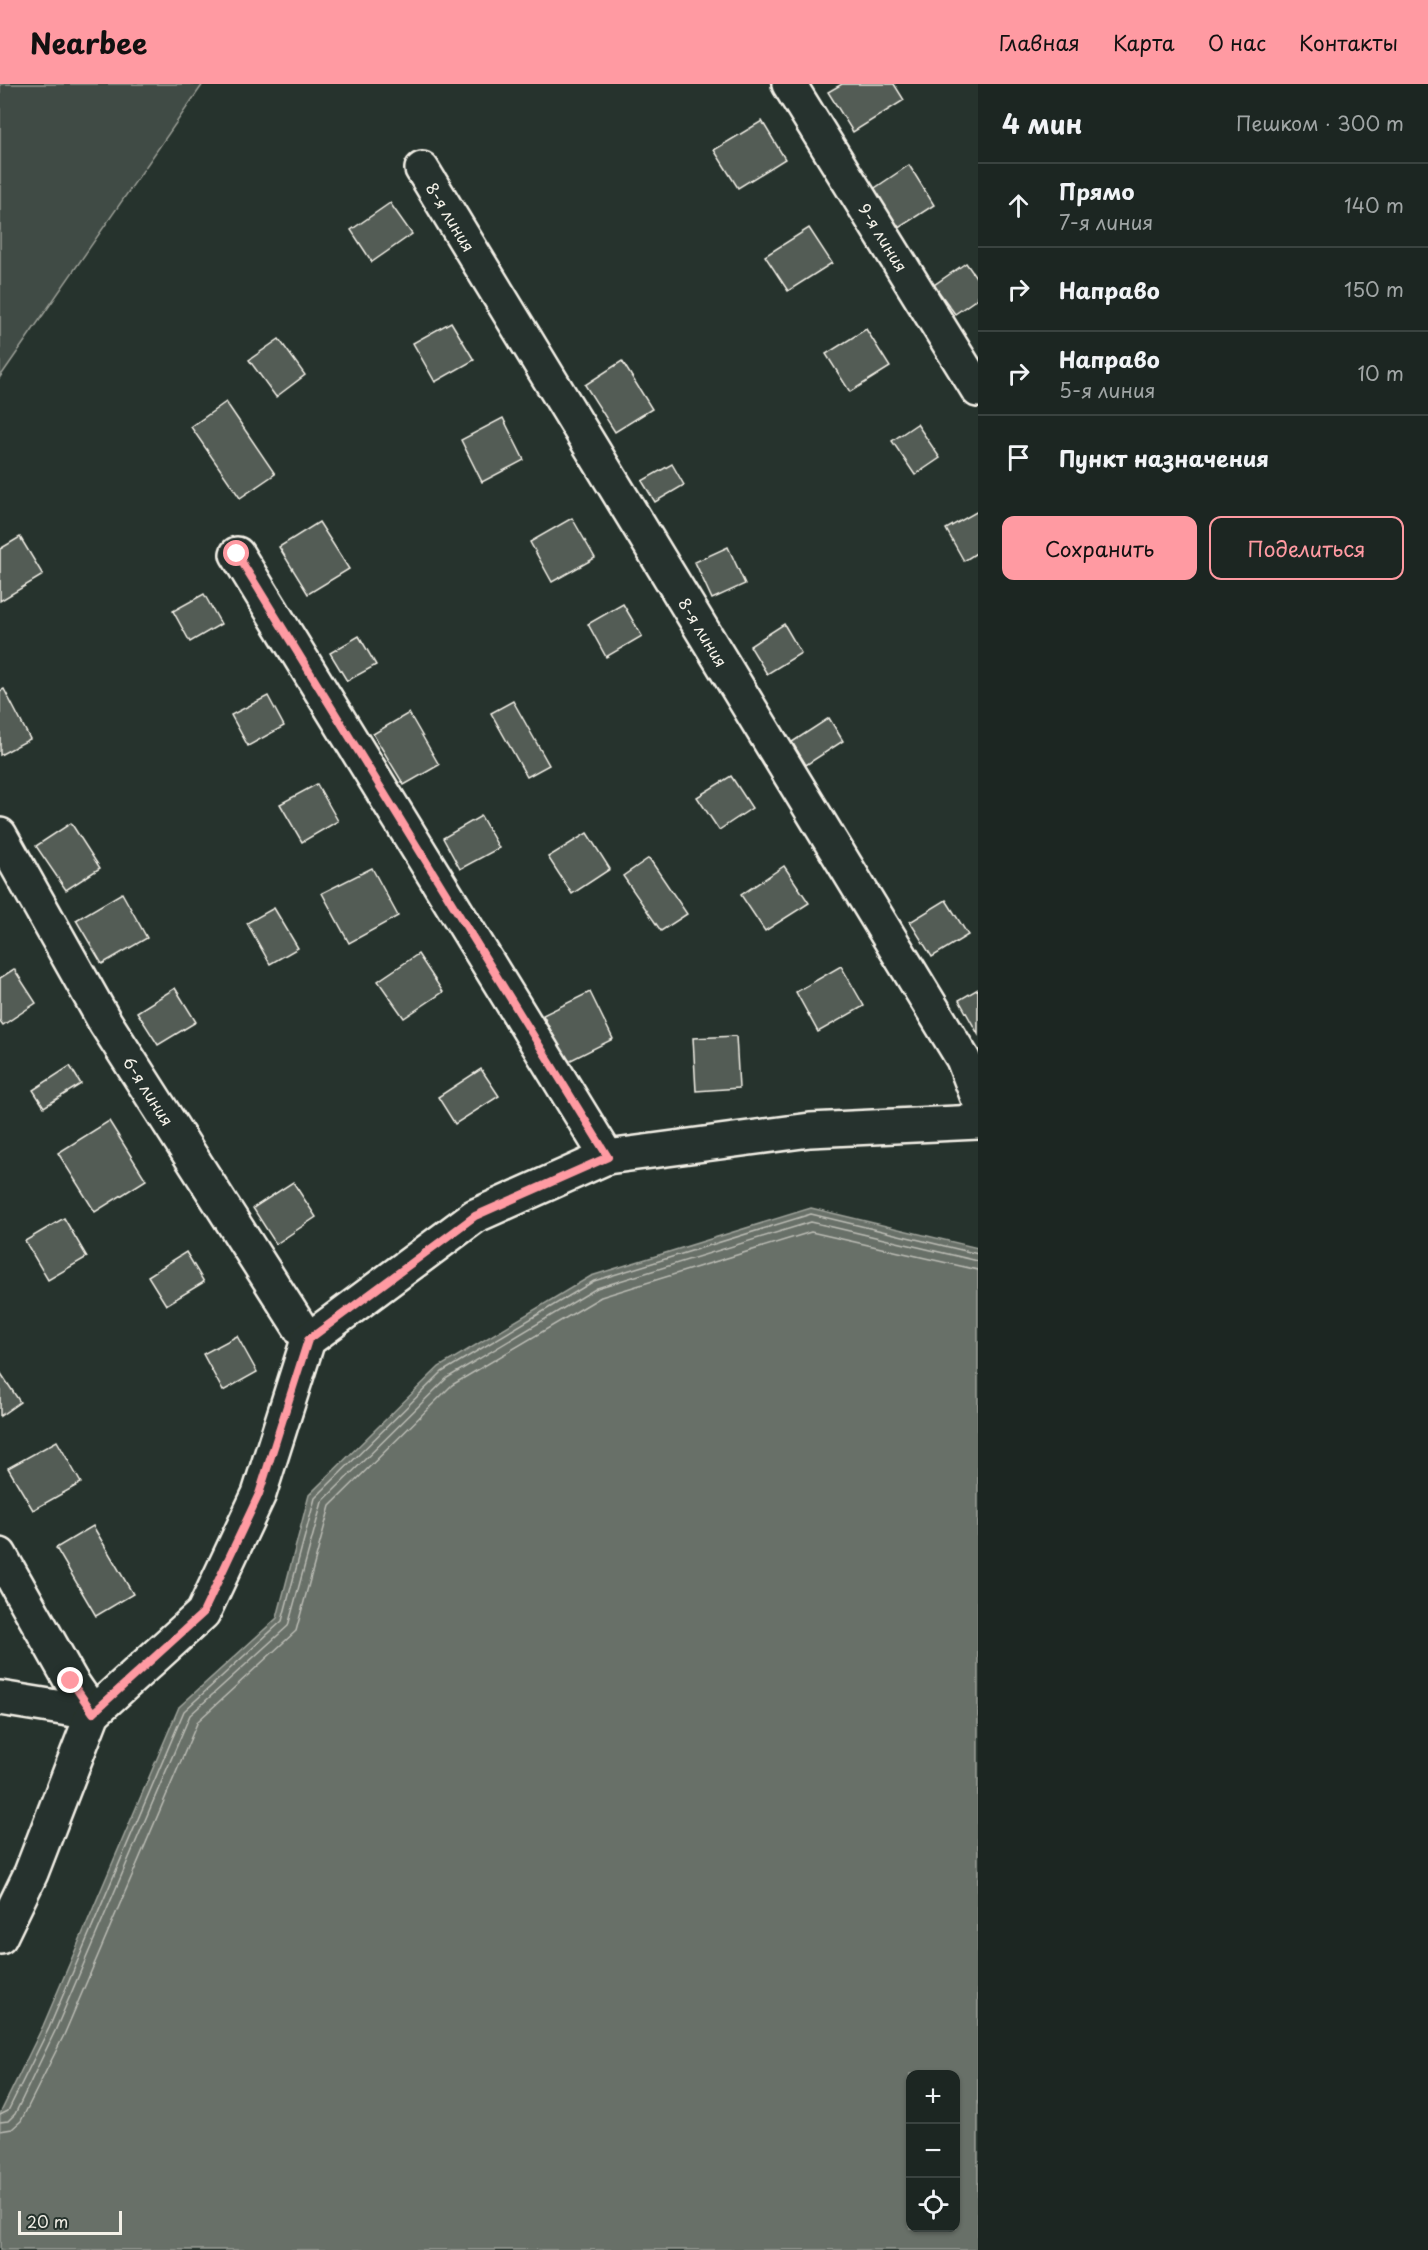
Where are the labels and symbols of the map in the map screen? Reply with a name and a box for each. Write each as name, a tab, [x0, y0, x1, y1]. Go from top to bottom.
street label: 8-я линия	[421, 178, 481, 256]
street label: 9-я линия	[853, 198, 914, 276]
route start	[223, 540, 249, 566]
street label: 8-я линия	[673, 593, 734, 671]
street label: 6-я линия	[118, 1051, 180, 1130]
route end	[57, 1667, 83, 1693]
scale bar	[18, 2208, 122, 2236]

